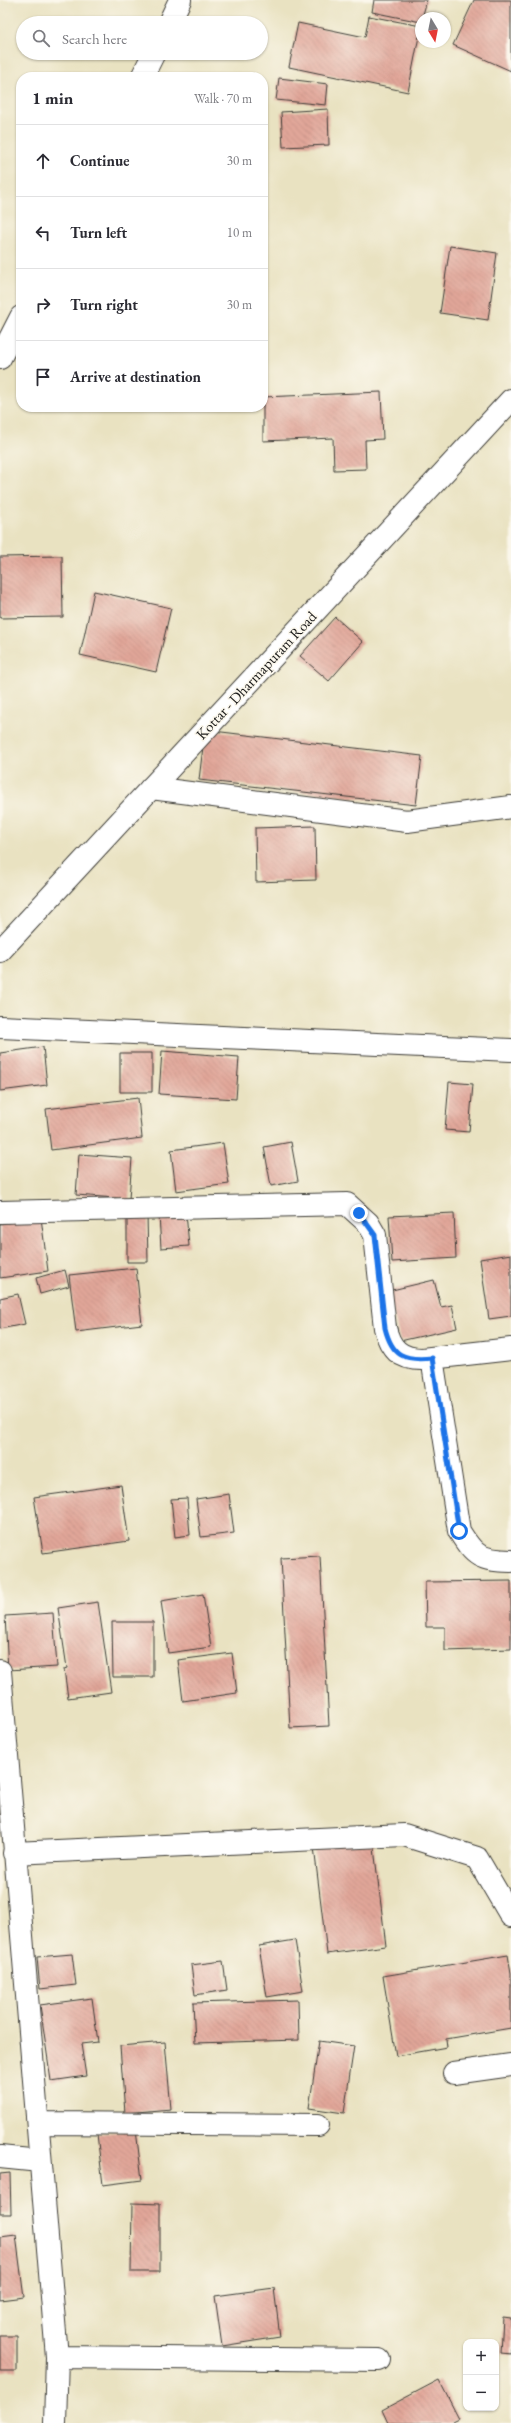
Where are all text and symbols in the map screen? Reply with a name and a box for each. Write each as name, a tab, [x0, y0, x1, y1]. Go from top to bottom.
north arrow	[415, 12, 451, 48]
search box	[16, 16, 268, 60]
icon: search	[30, 27, 52, 49]
text: Search here	[62, 29, 127, 48]
text: 1 min	[32, 87, 73, 109]
text: Walk · 70 m	[194, 90, 252, 107]
icon: ahead	[32, 150, 54, 172]
text: Continue	[70, 151, 130, 170]
text: 30 m	[227, 152, 252, 169]
icon: left	[32, 222, 54, 244]
text: Turn left	[70, 223, 127, 242]
text: 10 m	[227, 224, 252, 241]
icon: right	[32, 294, 54, 316]
text: Turn right	[70, 295, 138, 314]
text: 30 m	[227, 296, 252, 313]
icon: arrive	[32, 366, 54, 388]
text: Arrive at destination	[70, 367, 201, 386]
street label: Kottar - Dharmapuram Road	[192, 607, 321, 743]
route end	[350, 1204, 368, 1222]
route start	[450, 1522, 468, 1540]
map controls	[463, 2339, 499, 2411]
button: +	[463, 2339, 499, 2375]
button: −	[463, 2375, 499, 2411]

